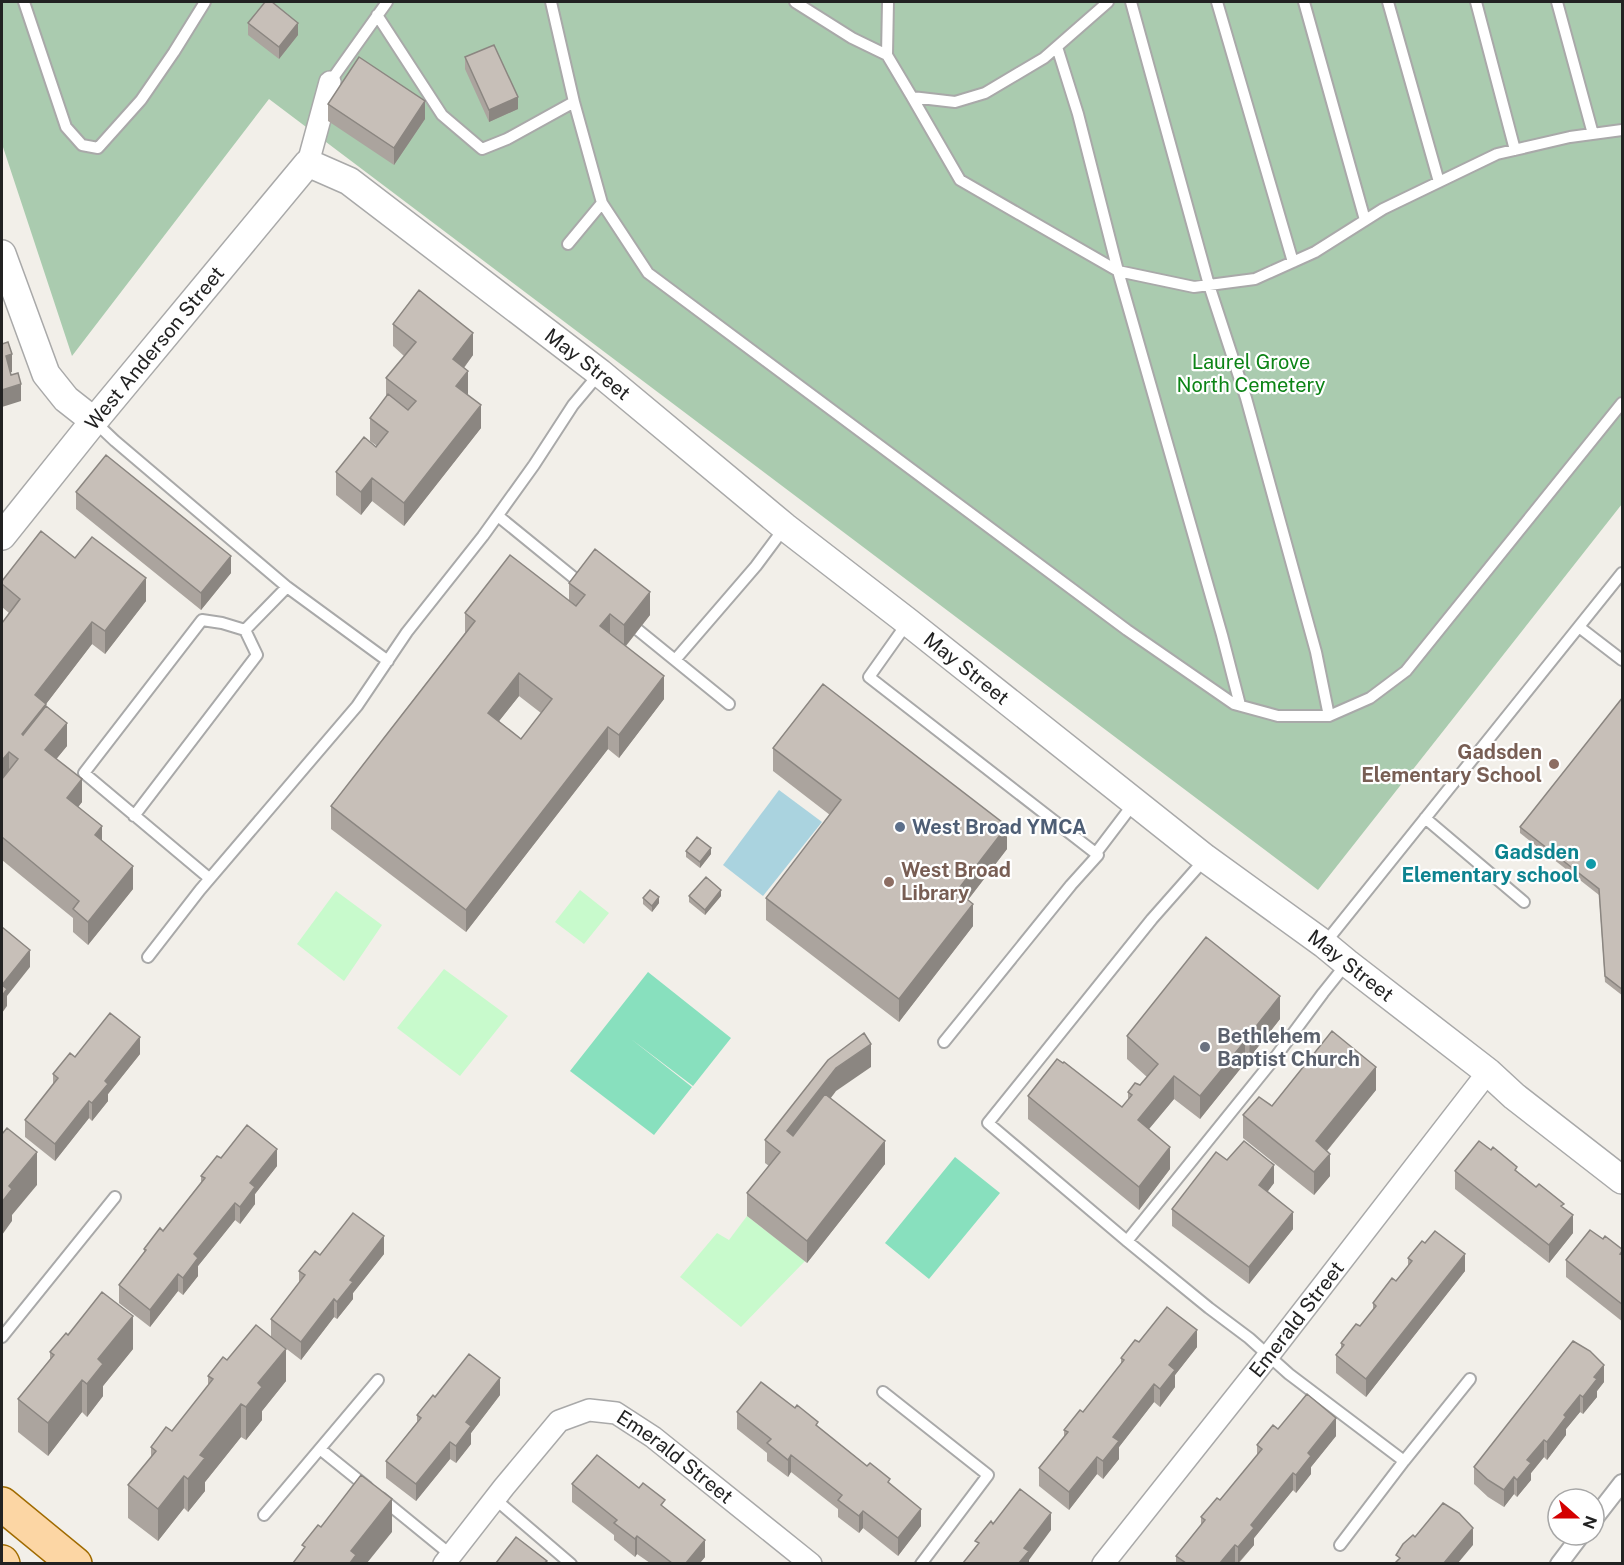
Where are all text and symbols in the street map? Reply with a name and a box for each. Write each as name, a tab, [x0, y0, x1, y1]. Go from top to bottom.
street label: West Anderson Street	[80, 261, 229, 435]
street label: May Street	[540, 323, 635, 405]
park label: Laurel Grove North Cemetery	[1177, 350, 1326, 397]
street label: May Street	[919, 627, 1014, 710]
place label: Gadsden Elementary School	[1361, 740, 1542, 787]
marker: Gadsden Elementary School	[1547, 757, 1561, 771]
place label: West Broad YMCA	[912, 815, 1087, 839]
marker: West Broad YMCA	[893, 820, 907, 834]
place label: Gadsden Elementary school	[1401, 840, 1579, 887]
marker: Gadsden Elementary school	[1584, 857, 1598, 871]
place label: West Broad Library	[901, 858, 1011, 905]
marker: West Broad Library	[882, 875, 896, 889]
street label: May Street	[1303, 924, 1398, 1007]
place label: Bethlehem Baptist Church	[1217, 1024, 1360, 1071]
marker: Bethlehem Baptist Church	[1198, 1040, 1212, 1054]
street label: Emerald Street	[1244, 1257, 1349, 1382]
street label: Emerald Street	[612, 1405, 738, 1509]
north arrow	[1546, 1487, 1606, 1547]
text: N	[1578, 1513, 1601, 1531]

